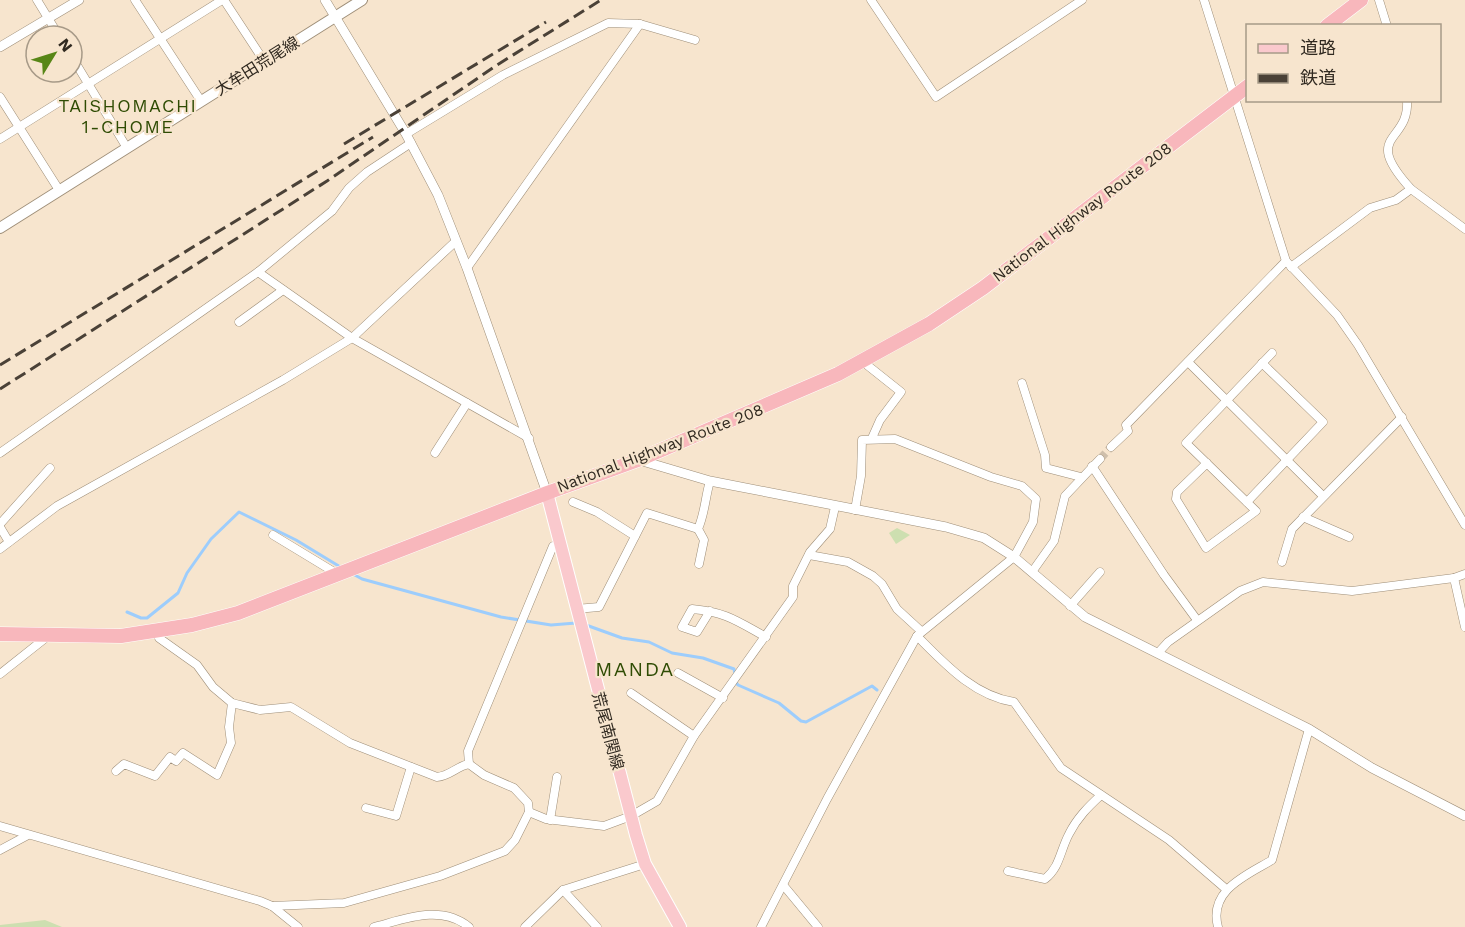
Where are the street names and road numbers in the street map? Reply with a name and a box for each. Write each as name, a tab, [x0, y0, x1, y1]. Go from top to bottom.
street label: 大牟田荒尾線	[211, 33, 303, 99]
street label: National Highway Route 208	[989, 138, 1175, 286]
street label: National Highway Route 208	[554, 400, 766, 496]
street label: 荒尾南関線	[588, 690, 628, 772]

